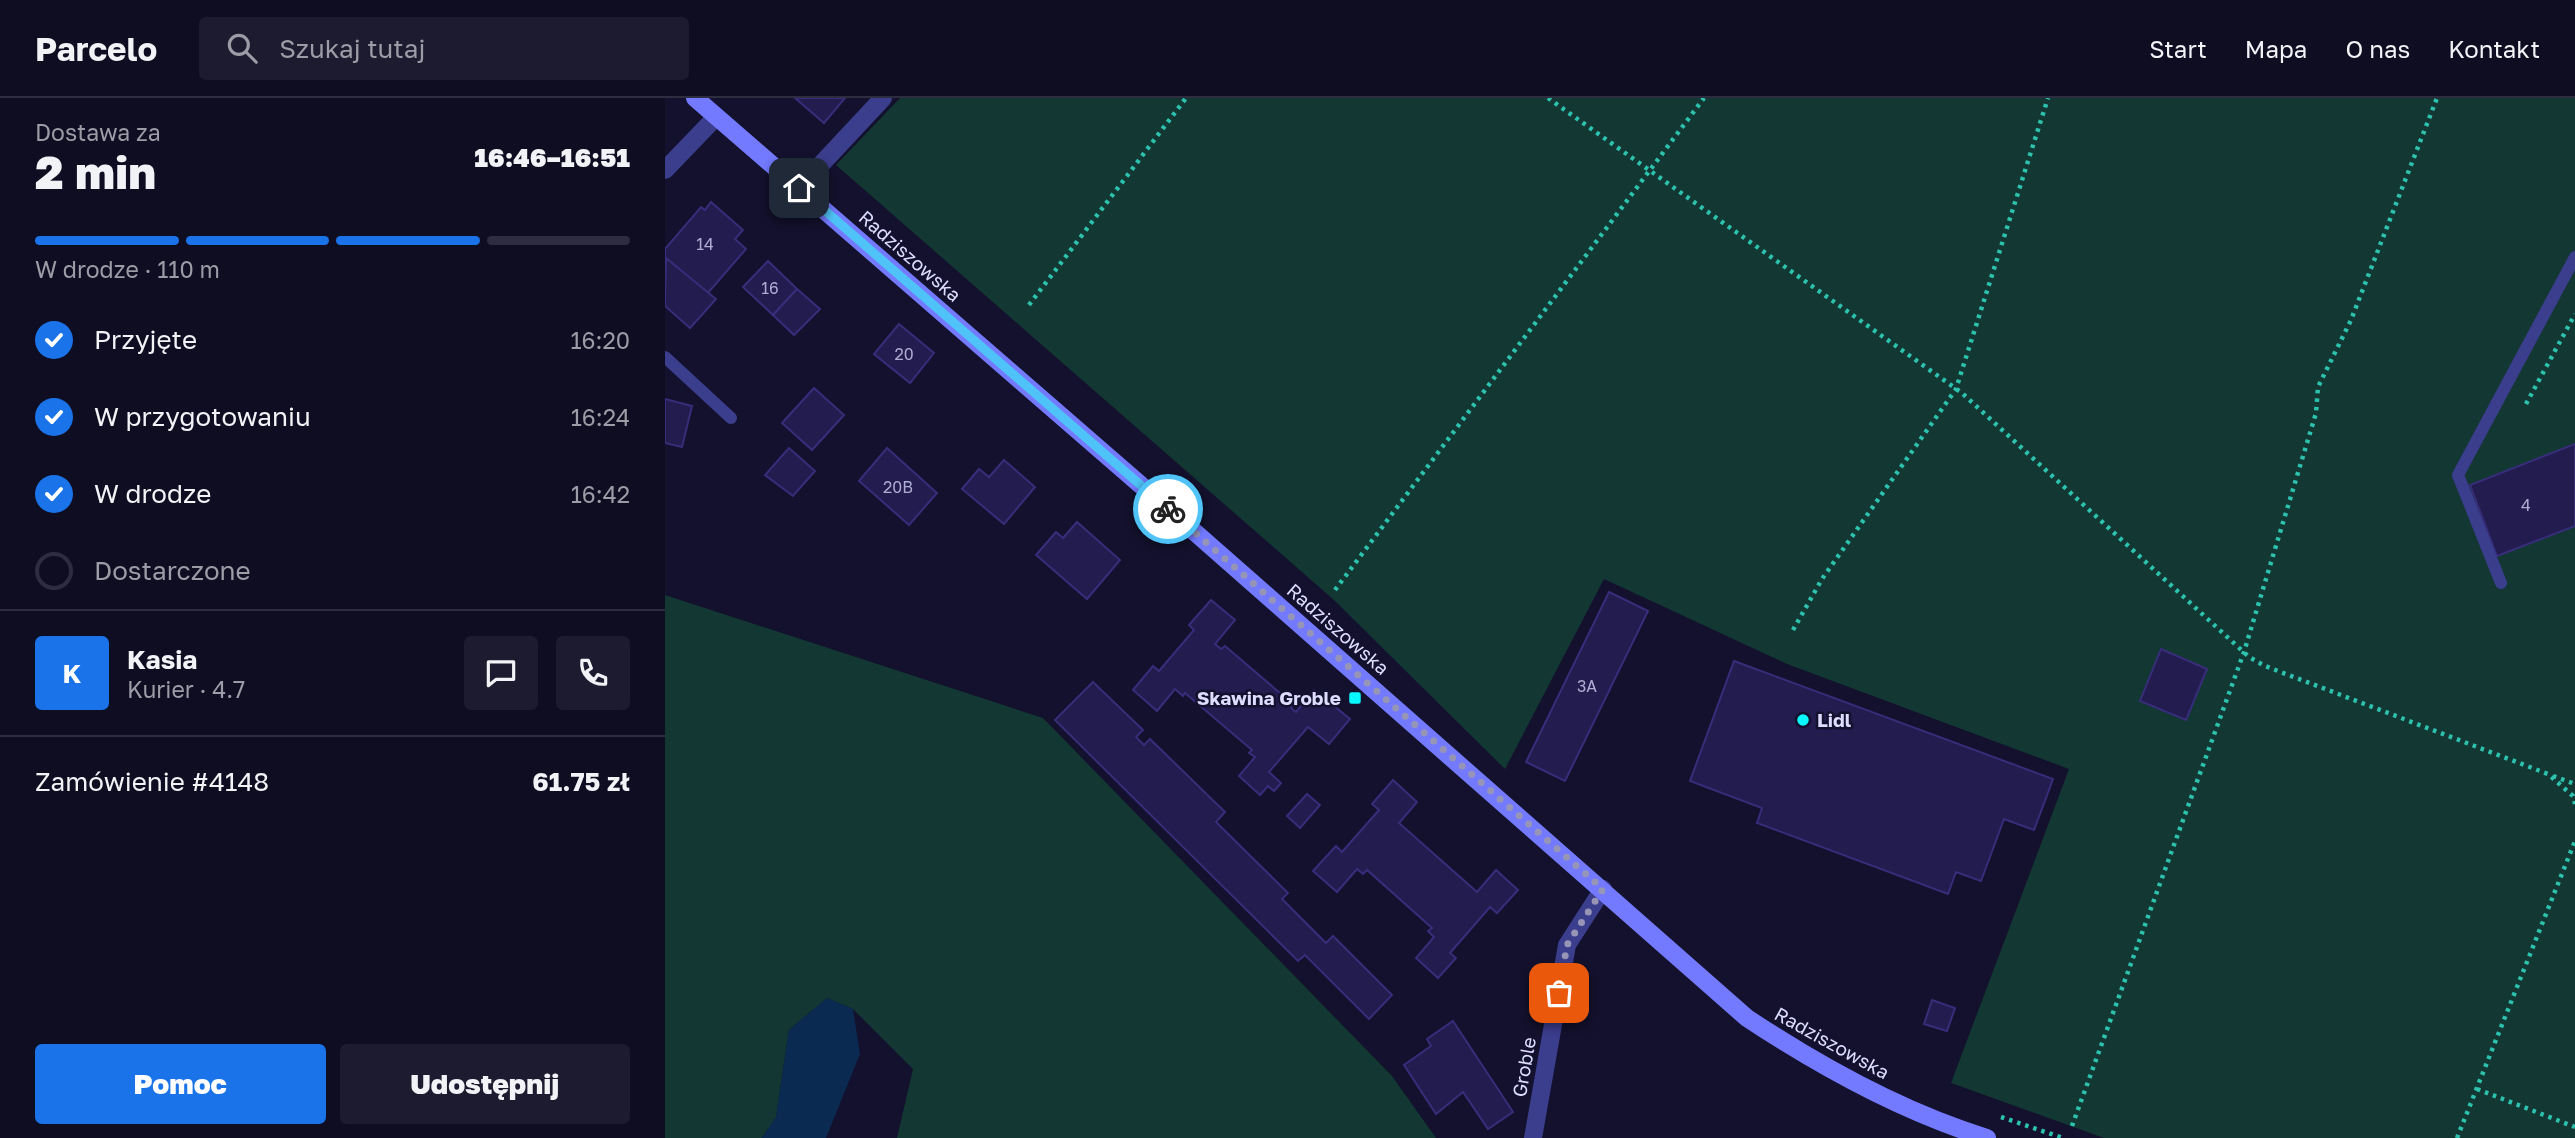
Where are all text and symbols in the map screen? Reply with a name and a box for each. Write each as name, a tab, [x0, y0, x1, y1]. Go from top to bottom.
search box	[199, 17, 689, 80]
text: Parcelo	[35, 29, 157, 68]
icon: search	[223, 29, 261, 67]
text: Szukaj tutaj	[279, 33, 425, 64]
text: Start	[2149, 34, 2207, 63]
text: Mapa	[2245, 34, 2307, 63]
text: O nas	[2345, 34, 2410, 63]
text: Kontakt	[2448, 34, 2540, 63]
text: Dostawa za	[35, 118, 161, 146]
text: 16:46–16:51	[474, 142, 630, 173]
text: 2 min	[35, 144, 156, 199]
pin	[769, 158, 829, 218]
icon: home	[780, 169, 818, 207]
street label: Radziszowska	[855, 205, 966, 306]
house number: 14	[696, 234, 714, 254]
text: W drodze · 110 m	[35, 255, 220, 283]
house number: 16	[761, 278, 779, 298]
icon: check	[35, 321, 73, 359]
text: Przyjęte	[94, 324, 197, 355]
text: 16:20	[570, 326, 630, 354]
house number: 20	[894, 344, 914, 364]
icon: check	[35, 398, 73, 436]
text: W przygotowaniu	[94, 401, 311, 432]
text: 16:24	[571, 403, 630, 431]
courier	[1133, 474, 1203, 544]
icon: check	[35, 475, 73, 513]
house number: 20B	[883, 477, 913, 497]
text: W drodze	[94, 478, 211, 509]
text: 16:42	[571, 480, 630, 508]
icon: bike	[1149, 490, 1187, 528]
house number: 4	[2521, 495, 2531, 515]
text: Dostarczone	[94, 555, 251, 586]
street label: Radziszowska	[1283, 578, 1394, 679]
button: chat	[464, 636, 538, 710]
button: phone	[556, 636, 630, 710]
text: Kasia	[127, 644, 197, 675]
text: K	[63, 658, 81, 689]
text: Kurier · 4.7	[127, 675, 245, 703]
house number: 3A	[1577, 676, 1597, 696]
place label: Skawina Groble	[1197, 686, 1341, 709]
marker: Skawina Groble	[1347, 690, 1363, 706]
place label: Lidl	[1817, 708, 1851, 731]
marker: Lidl	[1795, 712, 1811, 728]
text: Zamówienie #4148	[35, 766, 269, 797]
text: 61.75 zł	[532, 766, 630, 797]
pin	[1529, 963, 1589, 1023]
icon: bag	[1540, 974, 1578, 1012]
street label: Radziszowska	[1771, 1002, 1894, 1084]
street label: Groble	[1507, 1035, 1540, 1099]
button: Pomoc	[35, 1044, 326, 1124]
button: Udostępnij	[340, 1044, 630, 1124]

